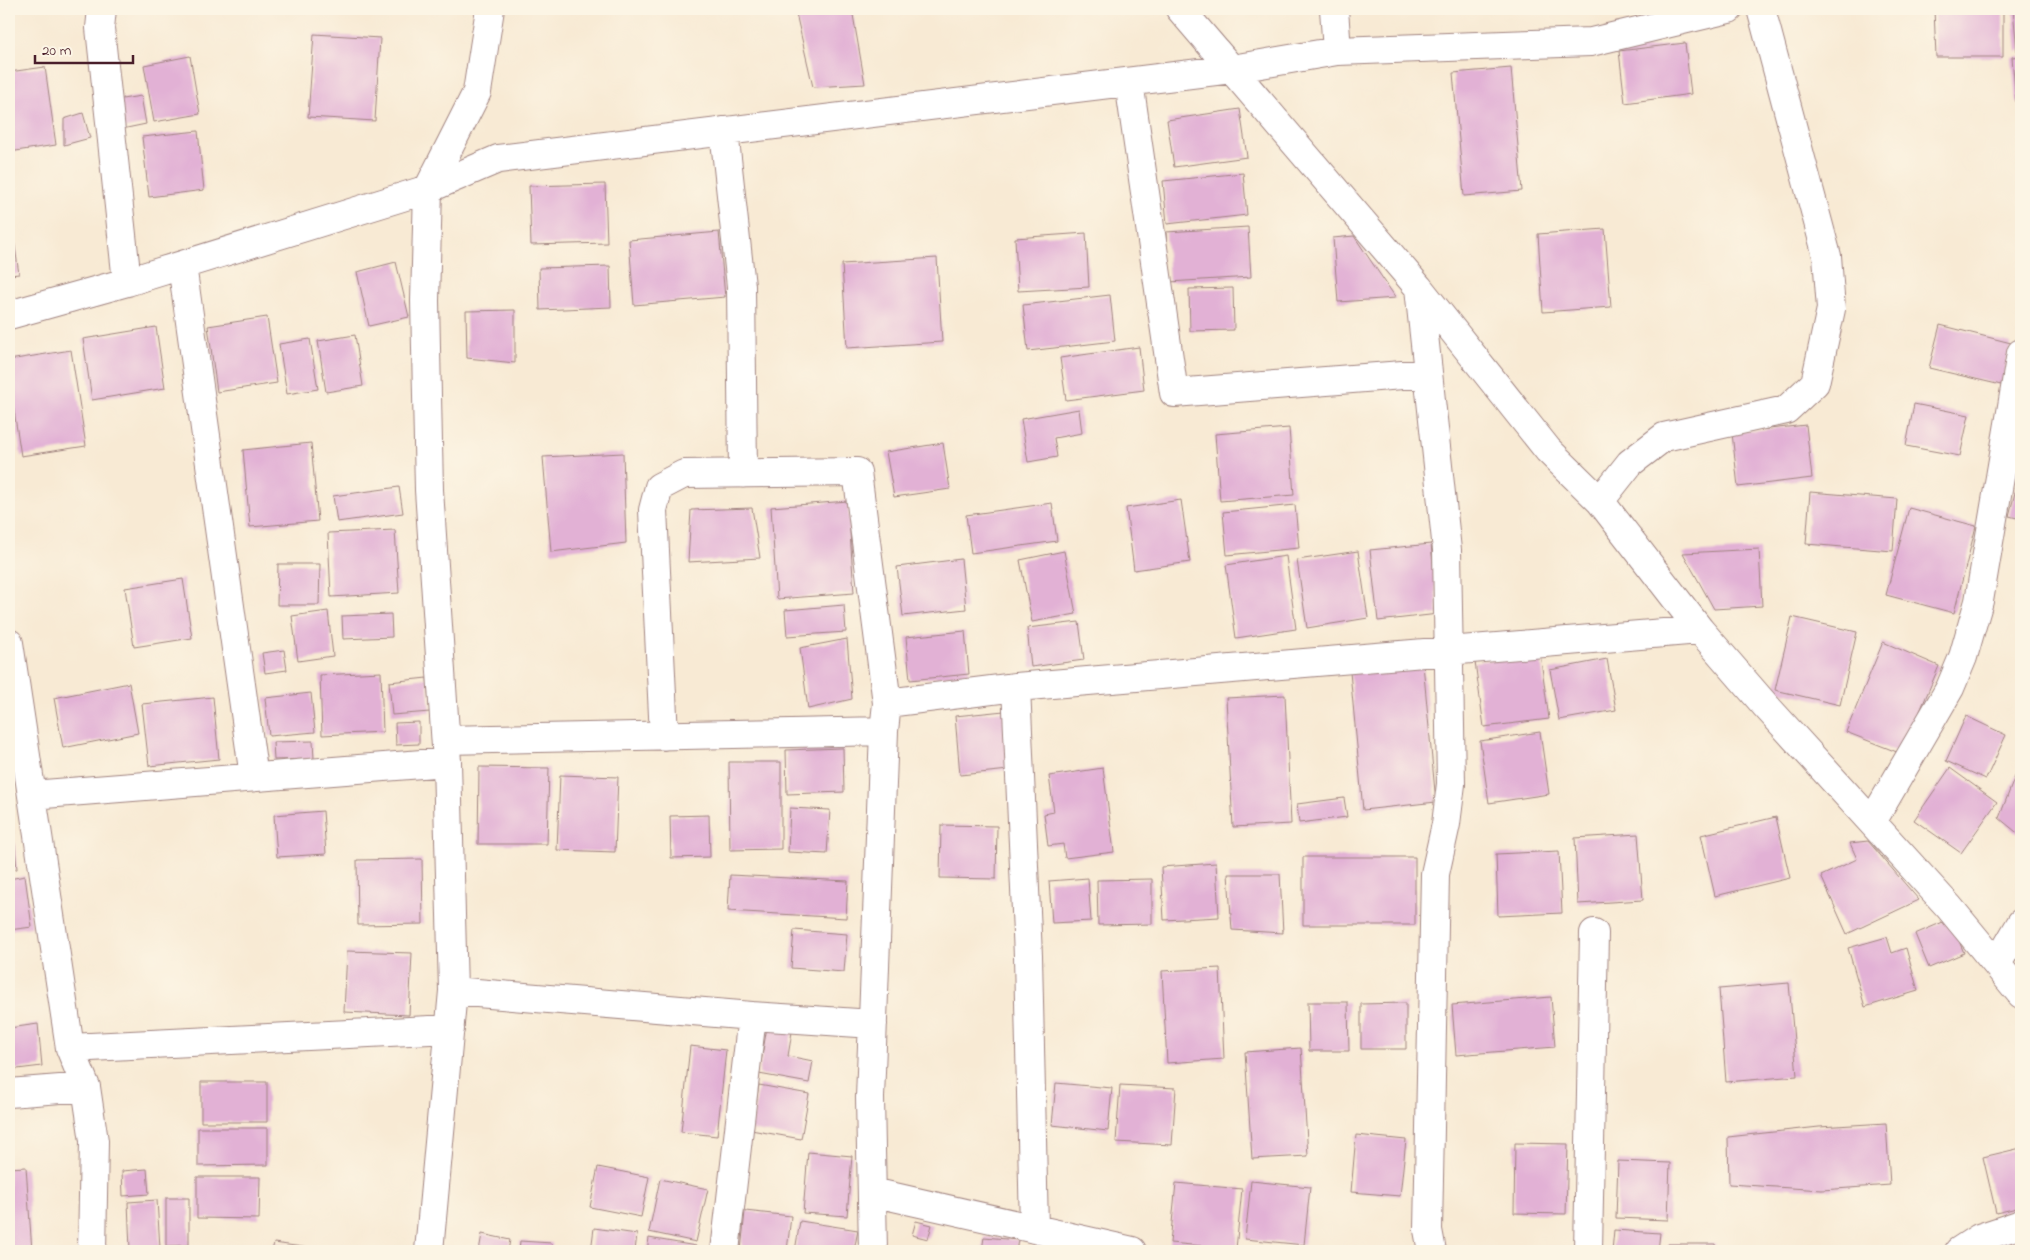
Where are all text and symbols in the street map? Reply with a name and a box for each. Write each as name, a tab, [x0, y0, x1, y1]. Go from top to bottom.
scale bar	[35, 32, 132, 64]
text: 20 m	[42, 40, 72, 62]

